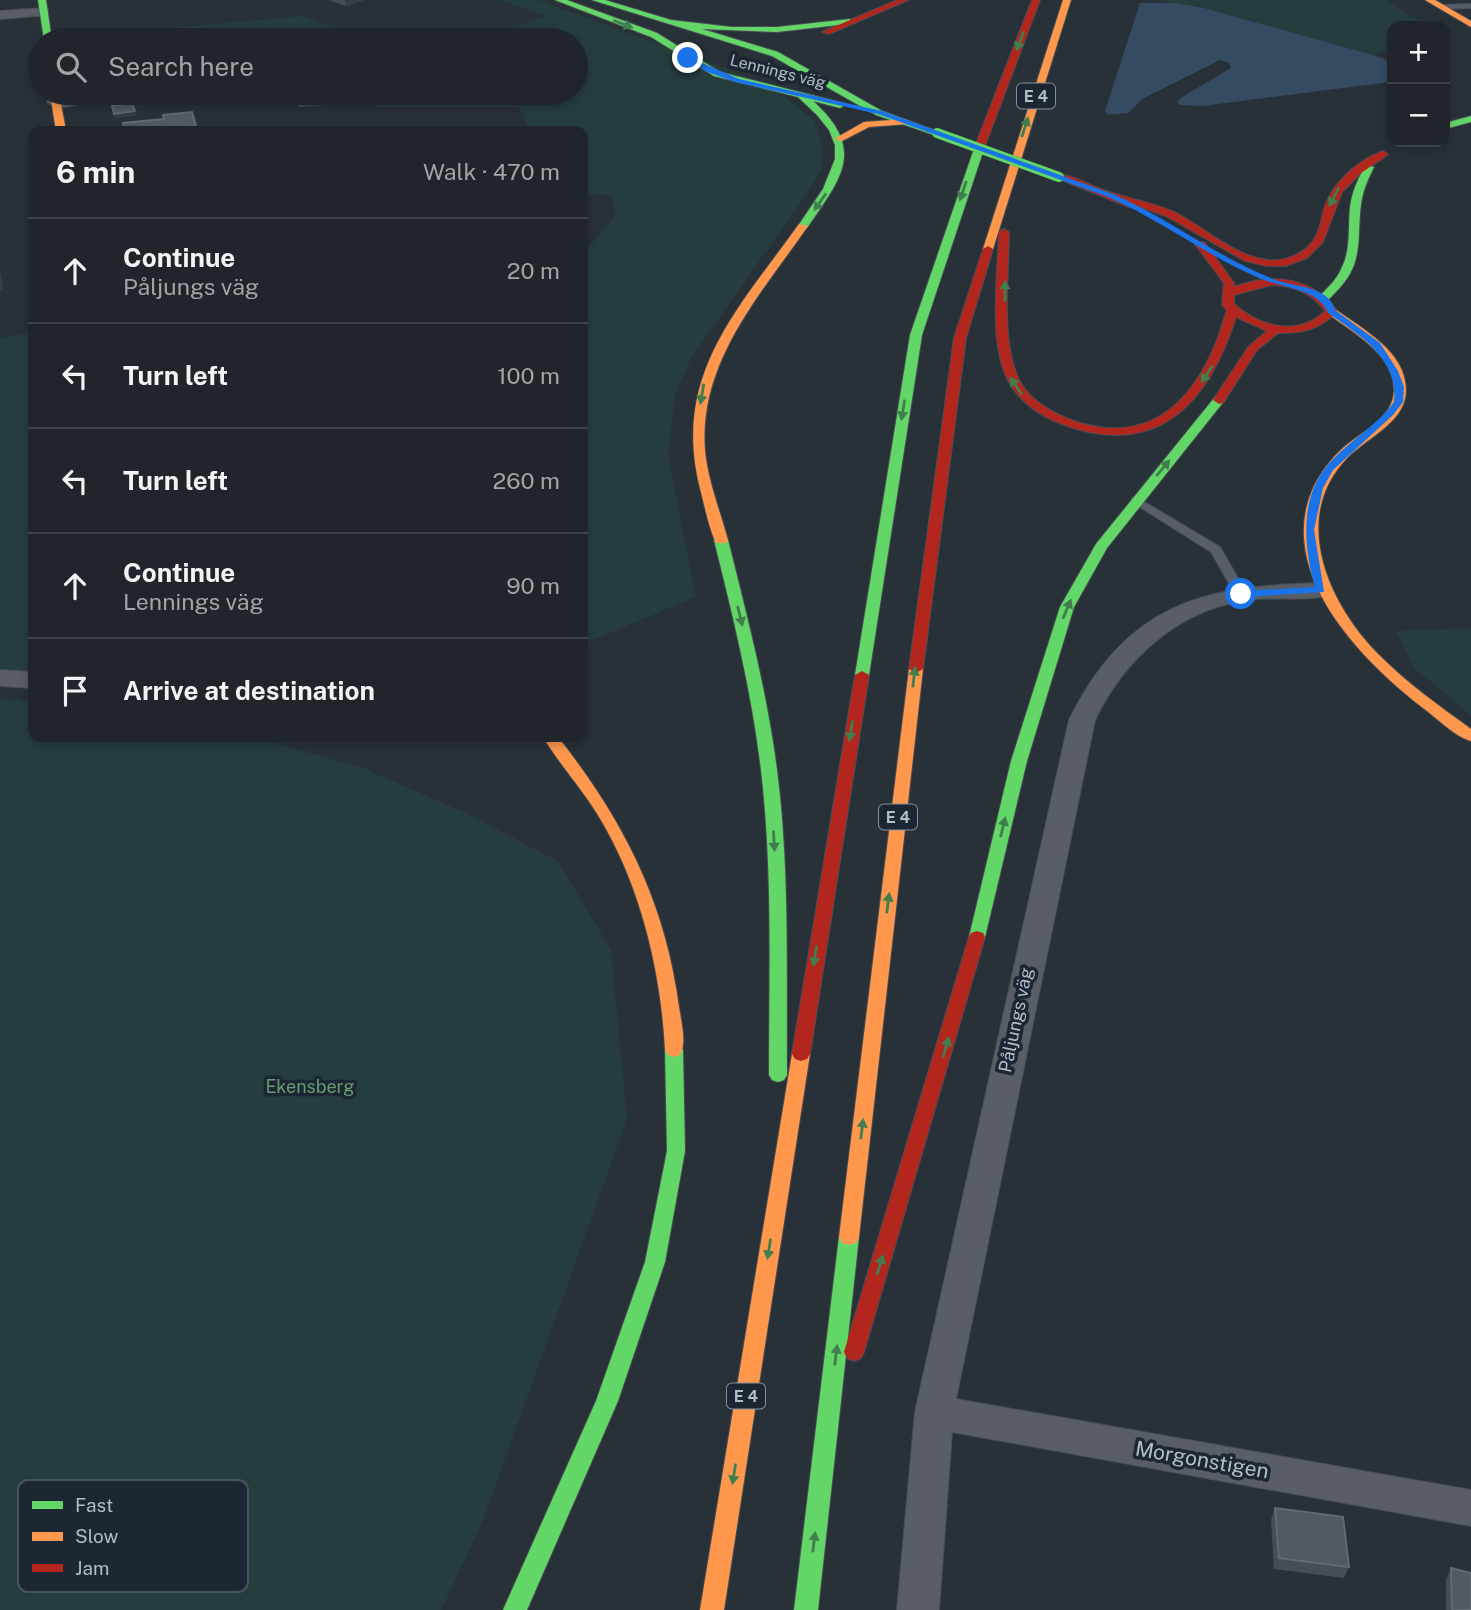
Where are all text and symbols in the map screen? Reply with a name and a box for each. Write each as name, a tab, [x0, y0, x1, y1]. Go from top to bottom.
one-way arrow	[613, 18, 634, 29]
map controls	[1387, 21, 1450, 147]
button: +	[1387, 21, 1450, 84]
search box	[28, 28, 588, 105]
one-way arrow	[1015, 30, 1026, 51]
route end	[672, 42, 703, 73]
icon: search	[52, 48, 90, 86]
street label: Lennings väg	[728, 50, 828, 93]
text: Search here	[108, 51, 254, 82]
road number: E 4	[1017, 83, 1055, 108]
button: −	[1387, 84, 1450, 147]
one-way arrow	[1021, 117, 1031, 138]
text: 6 min	[56, 154, 135, 190]
text: Walk · 470 m	[423, 158, 560, 185]
one-way arrow	[957, 181, 968, 202]
one-way arrow	[1328, 187, 1340, 207]
one-way arrow	[813, 193, 827, 211]
text: Continue	[123, 242, 235, 273]
icon: ahead	[56, 252, 94, 290]
text: 20 m	[507, 257, 560, 284]
text: Påljungs väg	[123, 273, 259, 300]
one-way arrow	[999, 280, 1011, 302]
icon: left	[56, 357, 94, 395]
text: Turn left	[123, 360, 228, 391]
text: 100 m	[497, 362, 560, 389]
one-way arrow	[1201, 364, 1214, 384]
one-way arrow	[1009, 377, 1023, 395]
one-way arrow	[696, 383, 707, 405]
one-way arrow	[897, 399, 908, 421]
one-way arrow	[1155, 460, 1170, 477]
icon: left	[56, 462, 94, 500]
text: Turn left	[123, 465, 228, 496]
text: 260 m	[493, 467, 560, 494]
text: Continue	[123, 557, 235, 588]
icon: ahead	[56, 567, 94, 605]
text: 90 m	[506, 572, 560, 599]
route start	[1225, 578, 1256, 609]
text: Lennings väg	[123, 588, 264, 615]
one-way arrow	[1061, 599, 1073, 619]
one-way arrow	[735, 605, 746, 627]
one-way arrow	[909, 666, 920, 688]
icon: arrive	[56, 672, 94, 710]
text: Arrive at destination	[123, 675, 375, 706]
one-way arrow	[845, 721, 856, 743]
road number: E 4	[879, 804, 917, 830]
one-way arrow	[998, 816, 1009, 838]
one-way arrow	[768, 830, 779, 852]
one-way arrow	[883, 892, 894, 914]
one-way arrow	[809, 945, 820, 967]
street label: Påljungs väg	[994, 966, 1037, 1074]
one-way arrow	[941, 1036, 952, 1057]
park label: Ekensberg	[265, 1076, 355, 1097]
one-way arrow	[857, 1118, 868, 1140]
one-way arrow	[763, 1238, 774, 1260]
one-way arrow	[876, 1254, 886, 1275]
one-way arrow	[830, 1344, 841, 1366]
road number: E 4	[727, 1384, 765, 1408]
street label: Morgonstigen	[1133, 1435, 1271, 1484]
one-way arrow	[728, 1463, 739, 1485]
legend	[18, 1480, 248, 1592]
text: Fast	[75, 1494, 113, 1516]
text: Slow	[75, 1525, 119, 1547]
one-way arrow	[808, 1531, 819, 1553]
text: Jam	[75, 1557, 109, 1579]

